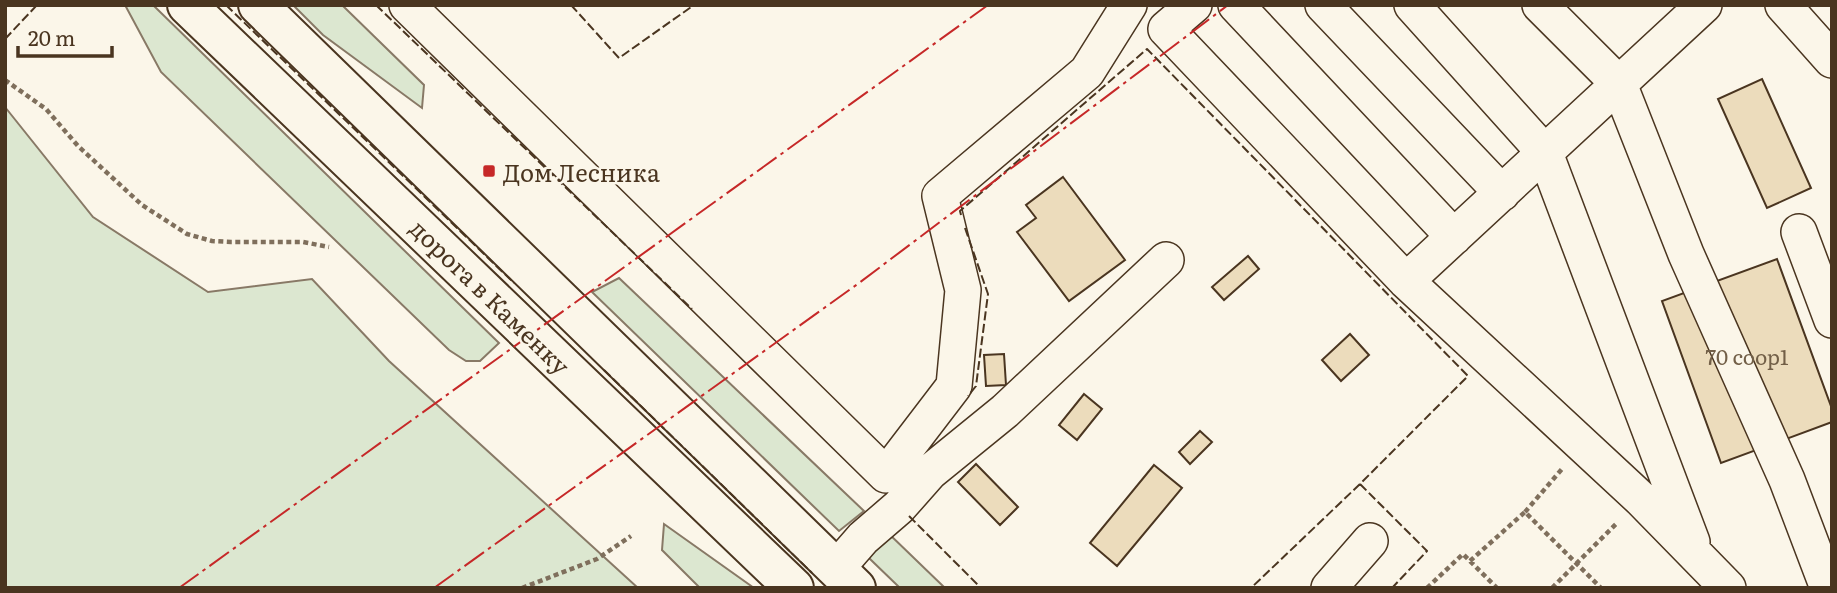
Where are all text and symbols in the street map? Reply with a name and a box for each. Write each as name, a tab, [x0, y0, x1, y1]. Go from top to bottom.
scale bar	[18, 14, 112, 58]
text: 20 m	[28, 21, 75, 52]
place label: Дом Лесника	[503, 154, 660, 189]
marker: Дом Лесника	[481, 163, 497, 179]
street label: дорога в Каменку	[403, 210, 579, 382]
house number: 70 соор1	[1705, 340, 1789, 371]

